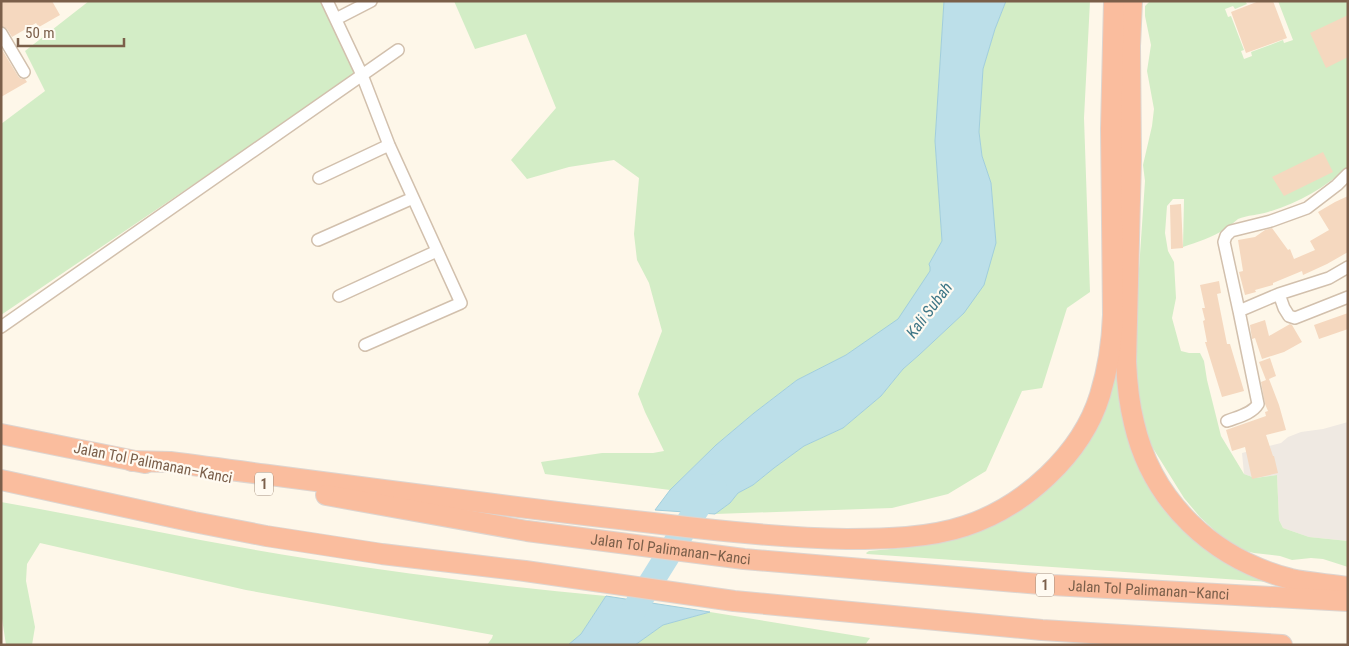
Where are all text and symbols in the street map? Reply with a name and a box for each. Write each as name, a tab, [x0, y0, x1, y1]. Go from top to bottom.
scale bar	[18, 15, 124, 47]
text: 50 m	[25, 24, 55, 42]
water label: Kali Subah	[902, 278, 956, 342]
street label: Jalan Tol Palimanan–Kanci	[72, 439, 234, 487]
road number: 1	[255, 472, 273, 496]
street label: Jalan Tol Palimanan–Kanci	[590, 530, 751, 569]
road number: 1	[1036, 574, 1054, 596]
street label: Jalan Tol Palimanan–Kanci	[1068, 577, 1230, 604]

